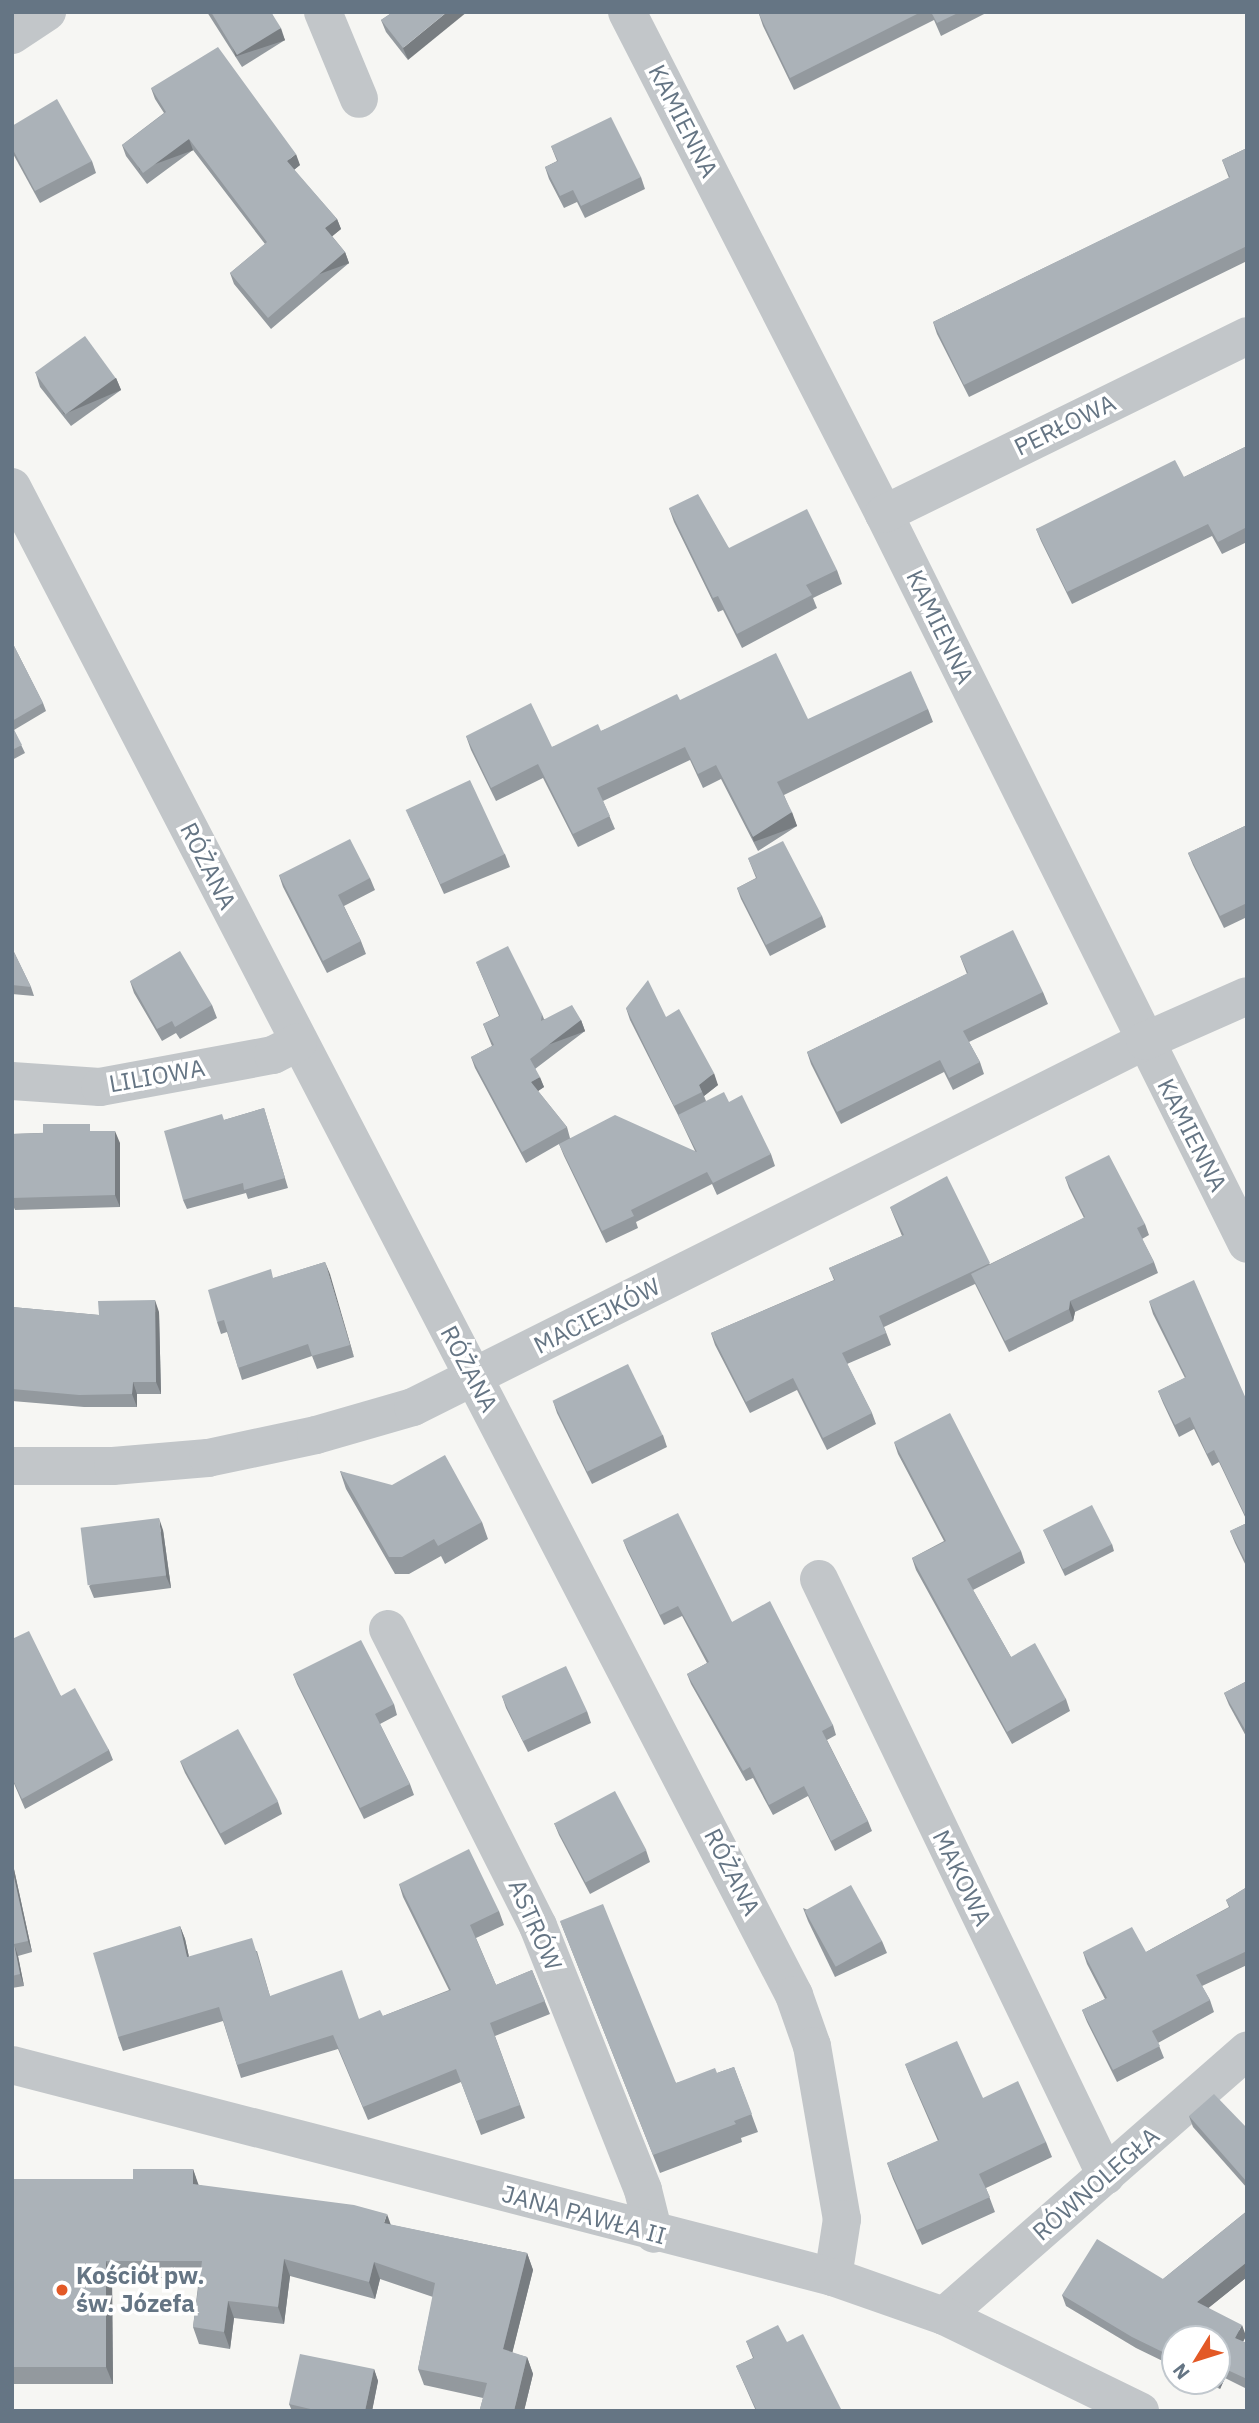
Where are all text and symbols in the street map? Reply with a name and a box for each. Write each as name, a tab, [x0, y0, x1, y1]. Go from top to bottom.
street label: KAMIENNA	[642, 60, 724, 182]
street label: PERŁOWA	[1010, 388, 1120, 462]
street label: KAMIENNA	[900, 565, 980, 689]
street label: RÓŻANA	[174, 818, 242, 914]
street label: LILIOWA	[107, 1053, 207, 1099]
street label: KAMIENNA	[1151, 1074, 1233, 1196]
street label: MACIEJKÓW	[529, 1272, 665, 1360]
street label: RÓŻANA	[434, 1321, 504, 1417]
street label: RÓŻANA	[698, 1824, 766, 1920]
street label: MAKOWA	[926, 1825, 998, 1931]
street label: ASTRÓW	[502, 1875, 568, 1975]
street label: RÓWNOLEGŁA	[1027, 2121, 1165, 2247]
street label: JANA PAWŁA II	[499, 2179, 669, 2251]
place label: Kościół pw. św. Józefa	[76, 2262, 205, 2318]
marker: Kościół pw. św. Józefa	[54, 2282, 70, 2298]
north arrow	[1161, 2325, 1231, 2395]
text: N	[1167, 2359, 1195, 2385]

